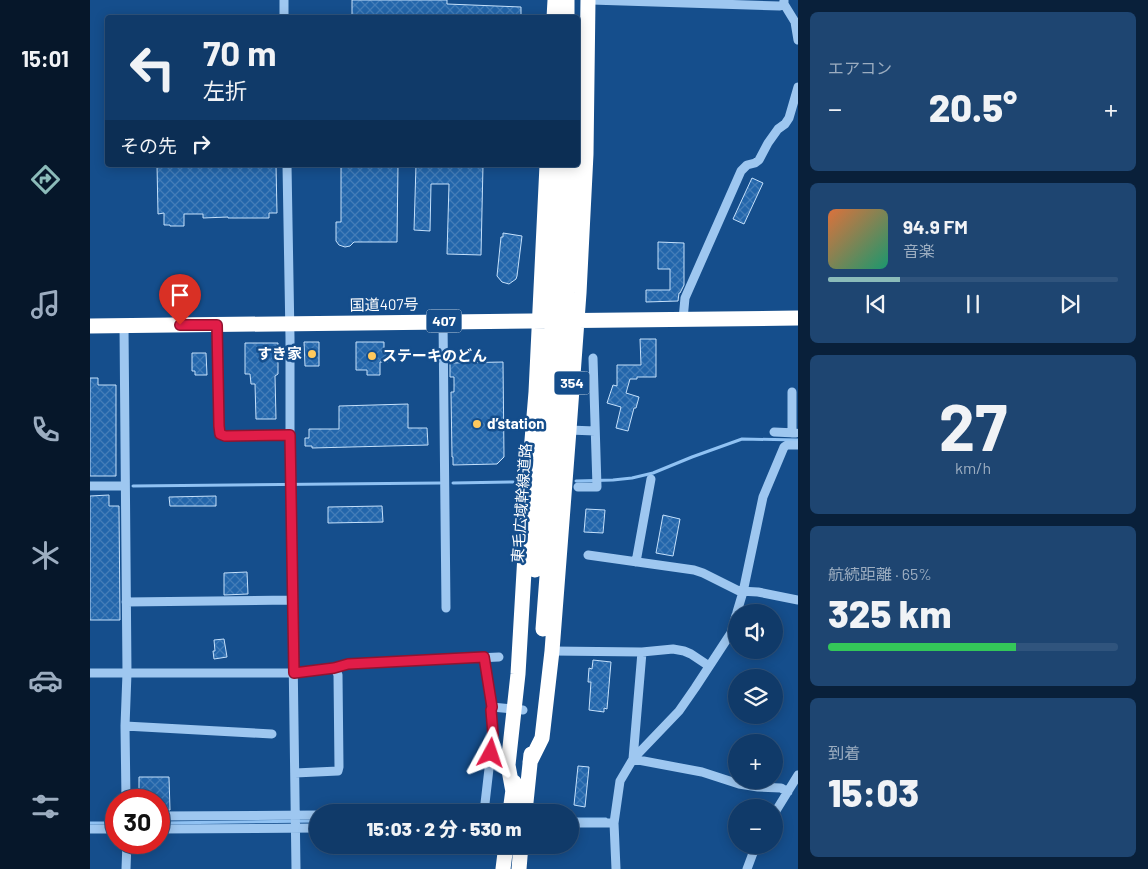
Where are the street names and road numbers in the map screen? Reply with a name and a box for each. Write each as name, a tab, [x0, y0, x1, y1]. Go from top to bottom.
street label: 国道407号	[349, 294, 419, 314]
road number: 407	[426, 310, 462, 332]
road number: 354	[554, 372, 590, 394]
street label: 東毛広域幹線道路	[508, 442, 534, 563]

